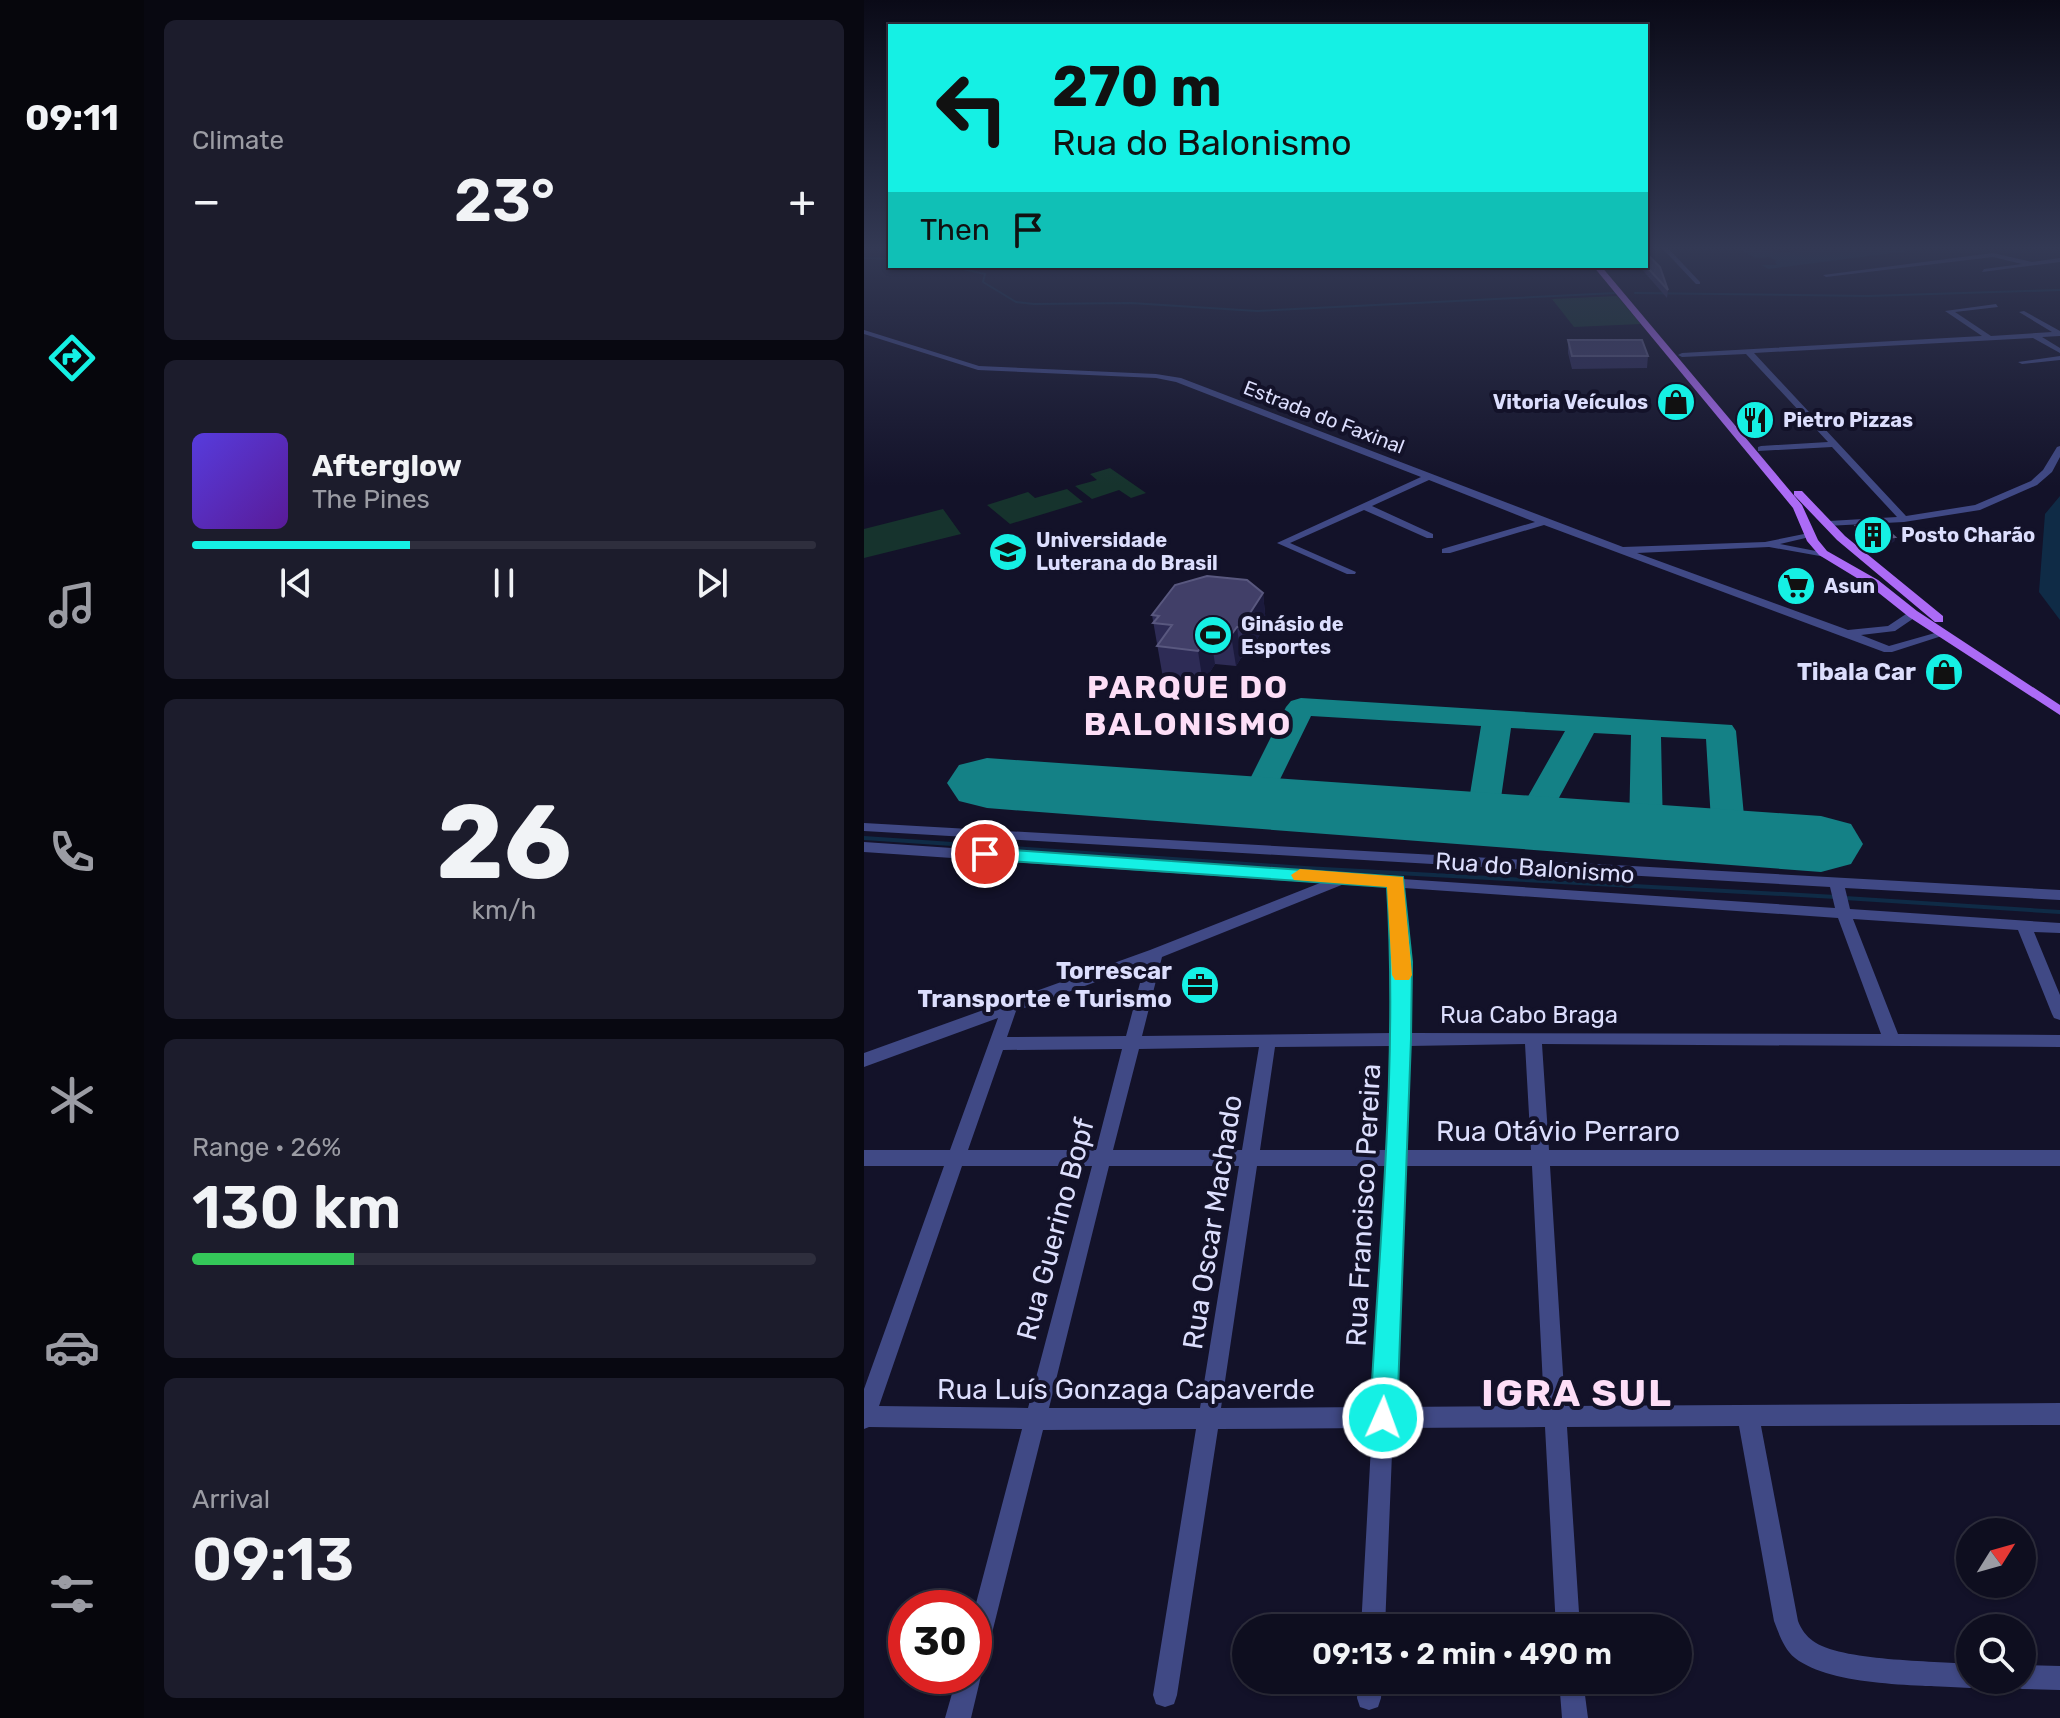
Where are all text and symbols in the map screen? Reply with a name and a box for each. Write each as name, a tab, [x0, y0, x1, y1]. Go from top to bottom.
text: 270 m	[1052, 54, 1222, 120]
icon: left	[920, 56, 1024, 160]
text: 09:11	[25, 96, 119, 139]
text: Rua do Balonismo	[1052, 121, 1352, 164]
text: Climate	[192, 125, 284, 156]
text: 23°	[454, 165, 555, 236]
text: −	[192, 175, 221, 227]
text: +	[789, 175, 816, 227]
icon: arrive	[1006, 208, 1050, 252]
text: Then	[920, 212, 990, 248]
icon: directions	[44, 330, 100, 386]
street label: Estrada do Faxinal	[1240, 375, 1408, 459]
shop icon: Vitoria Veículos	[1655, 381, 1697, 423]
place label: Vitoria Veículos	[1493, 390, 1648, 414]
restaurant icon: Pietro Pizzas	[1734, 399, 1776, 441]
place label: Pietro Pizzas	[1783, 408, 1913, 432]
text: Afterglow	[312, 448, 462, 484]
text: The Pines	[312, 484, 430, 515]
building icon: Posto Charão	[1852, 514, 1894, 556]
place label: Posto Charão	[1901, 523, 2035, 547]
place label: Universidade Luterana do Brasil	[1036, 528, 1218, 575]
school or university icon: Universidade Luterana do Brasil	[987, 531, 1029, 573]
icon: previous	[274, 561, 318, 605]
icon: pause	[482, 561, 526, 605]
icon: next	[690, 561, 734, 605]
supermarket icon: Asun	[1775, 565, 1817, 607]
place label: Asun	[1824, 574, 1875, 598]
icon: music	[44, 577, 100, 633]
place label: Ginásio de Esportes	[1241, 612, 1344, 659]
sports icon: Ginásio de Esportes	[1192, 614, 1234, 656]
shop icon: Tibala Car	[1923, 651, 1965, 693]
place label: Tibala Car	[1797, 658, 1916, 686]
district label: PARQUE DO BALONISMO	[1084, 668, 1292, 743]
text: 26	[436, 781, 572, 904]
pin	[951, 820, 1019, 888]
icon: phone	[44, 824, 100, 880]
icon: arrive	[963, 832, 1007, 876]
street label: Rua do Balonismo	[1434, 847, 1636, 889]
text: km/h	[472, 895, 536, 926]
place label: Torrescar Transporte e Turismo	[917, 957, 1172, 1013]
office icon: Torrescar Transporte e Turismo	[1179, 964, 1221, 1006]
street label: Rua Cabo Braga	[1440, 1001, 1618, 1029]
street label: Rua Francisco Pereira	[1340, 1063, 1387, 1347]
icon: climate	[44, 1072, 100, 1128]
street label: Rua Oscar Machado	[1176, 1093, 1249, 1352]
street label: Rua Guerino Bopf	[1010, 1114, 1101, 1344]
street label: Rua Otávio Perraro	[1436, 1115, 1680, 1148]
text: Range · 26%	[192, 1132, 341, 1163]
text: 130 km	[192, 1172, 401, 1243]
icon: car	[44, 1319, 100, 1375]
district label: IGRA SUL	[1481, 1370, 1673, 1416]
street label: Rua Luís Gonzaga Capaverde	[937, 1373, 1315, 1406]
position arrow	[1341, 1376, 1425, 1460]
text: Arrival	[192, 1484, 270, 1515]
north arrow	[1956, 1518, 2036, 1598]
map controls	[1956, 1518, 2036, 1694]
text: 09:13	[192, 1524, 354, 1595]
icon: filters	[44, 1566, 100, 1622]
speed limit sign: 30	[888, 1590, 992, 1694]
button: search	[1956, 1614, 2036, 1694]
text: 09:13 · 2 min · 490 m	[1312, 1636, 1612, 1672]

